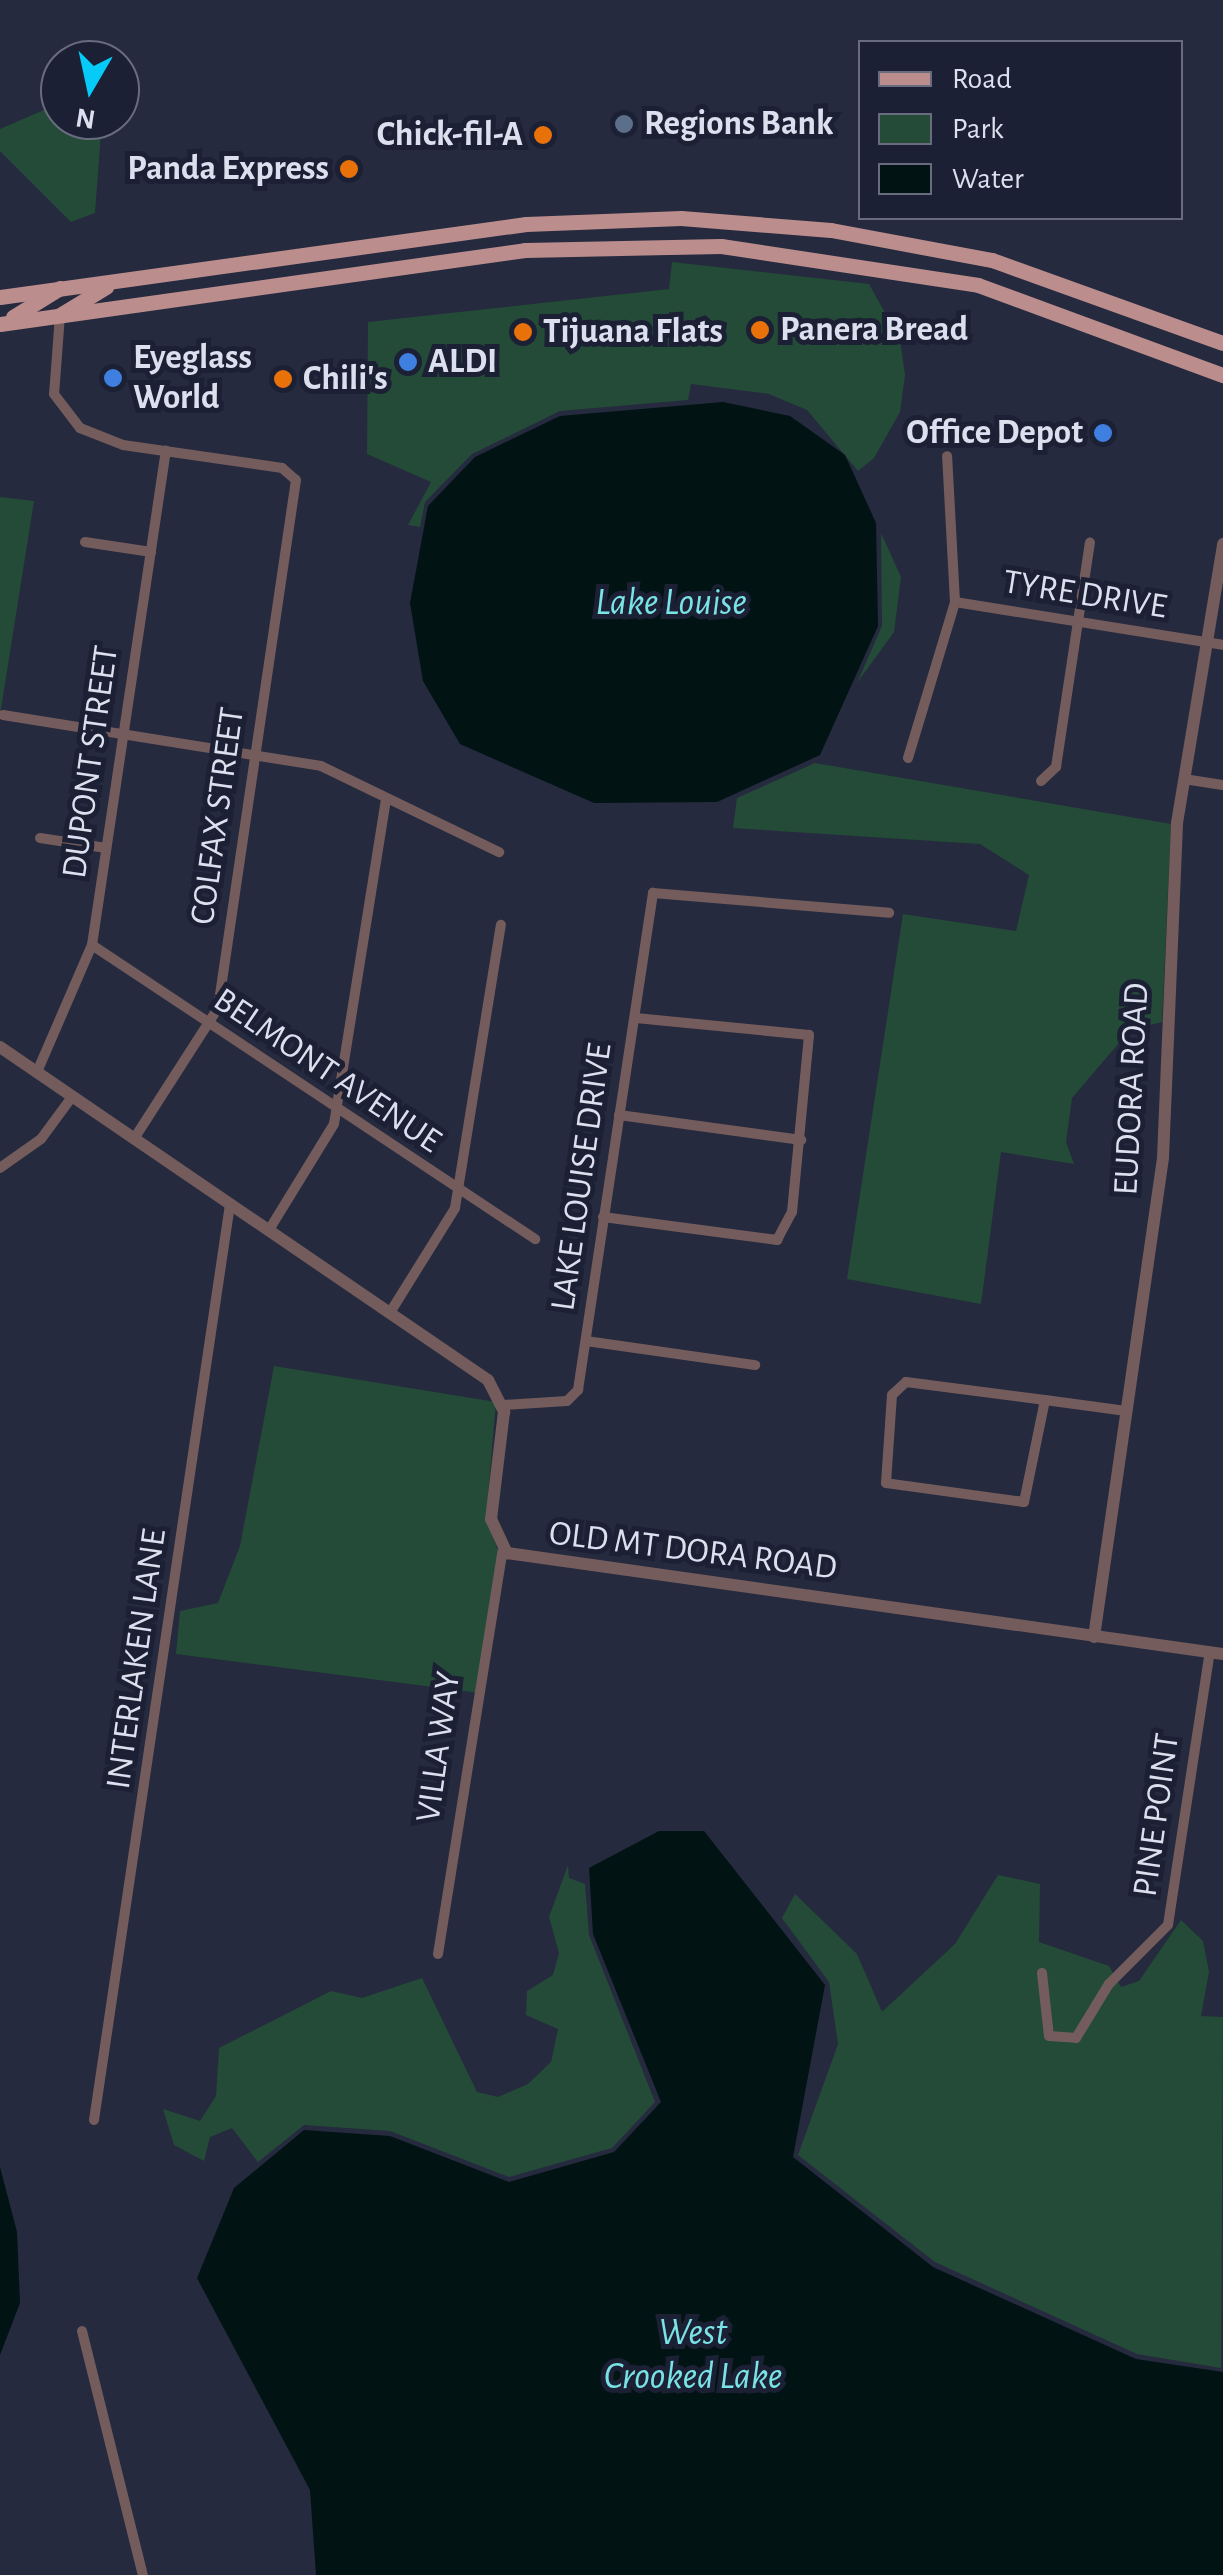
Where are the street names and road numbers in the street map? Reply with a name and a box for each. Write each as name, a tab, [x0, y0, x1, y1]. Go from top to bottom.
street label: TYRE DRIVE	[1000, 561, 1170, 629]
street label: DUPONT STREET	[54, 643, 128, 881]
street label: COLFAX STREET	[182, 705, 254, 927]
street label: BELMONT AVENUE	[205, 979, 449, 1163]
street label: EUDORA ROAD	[1105, 982, 1159, 1196]
street label: LAKE LOUISE DRIVE	[542, 1040, 622, 1314]
street label: OLD MT DORA ROAD	[547, 1513, 839, 1589]
street label: INTERLAKEN LANE	[98, 1526, 176, 1792]
street label: VILLA WAY	[408, 1669, 470, 1825]
street label: PINE POINT	[1125, 1731, 1189, 1899]

